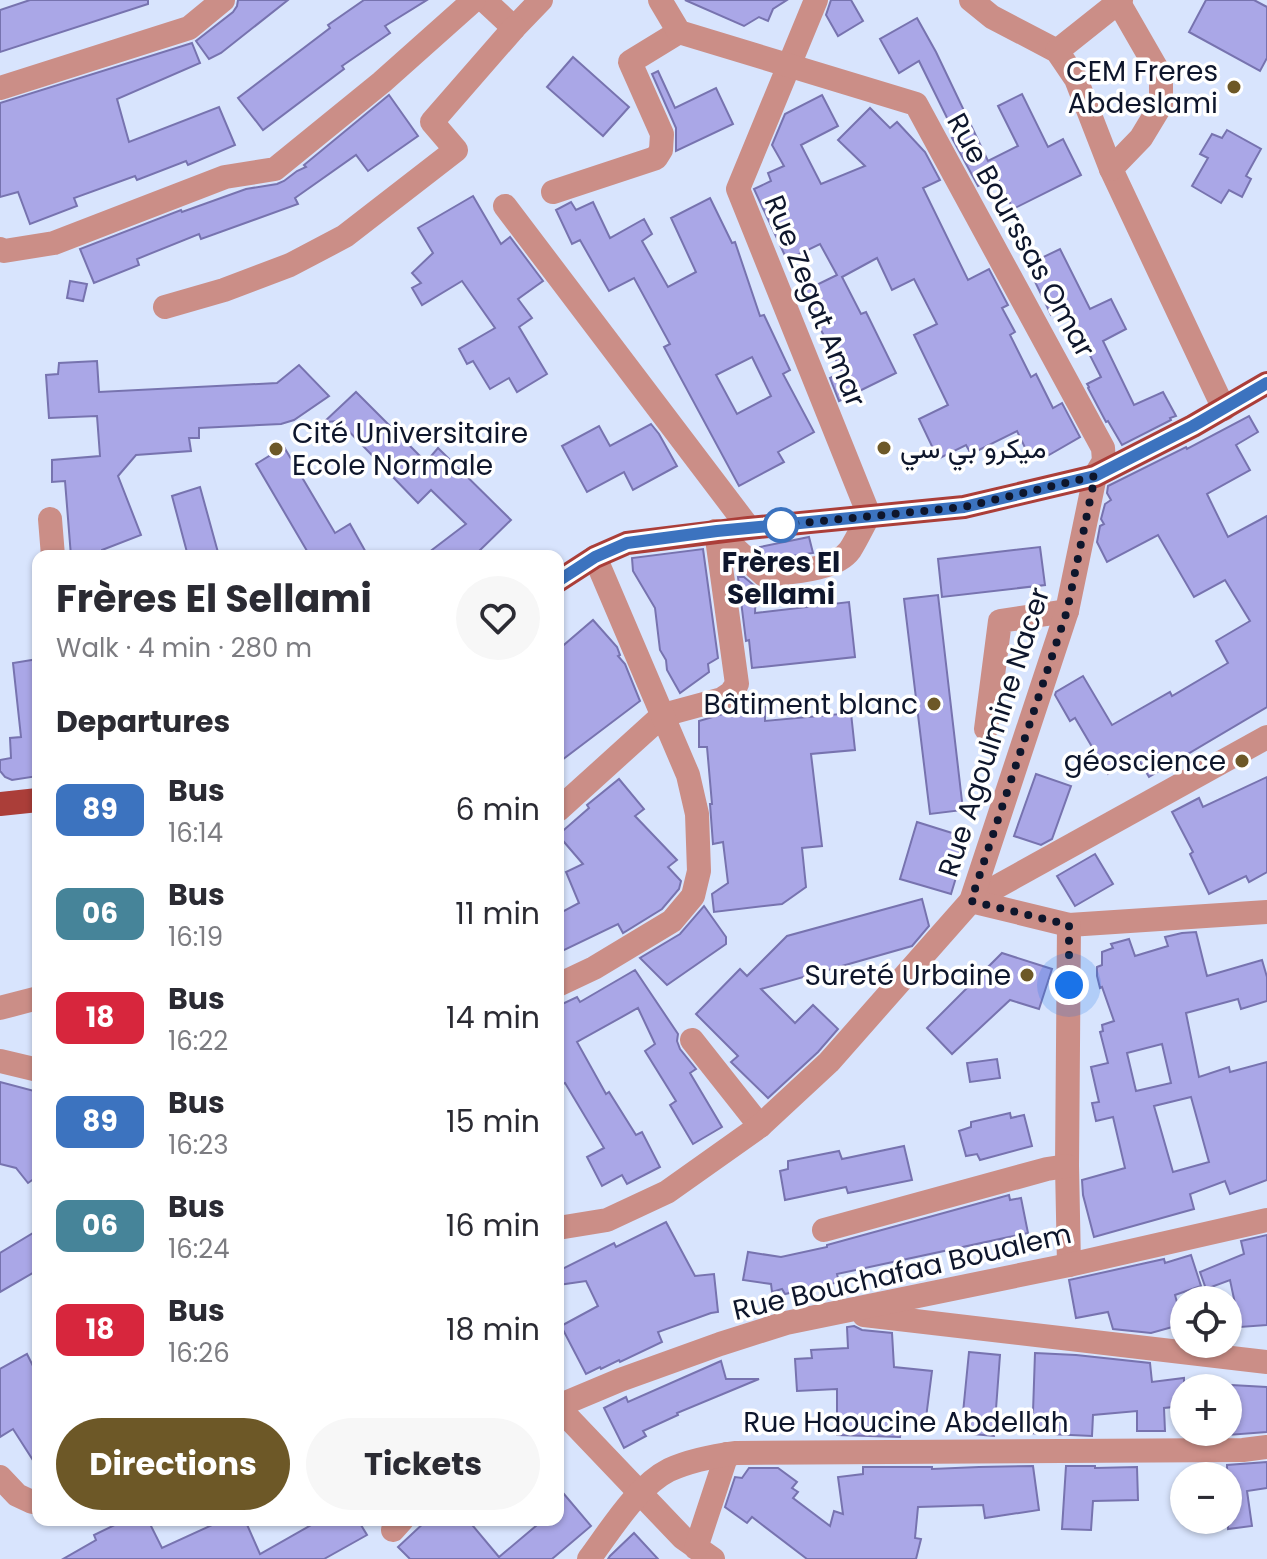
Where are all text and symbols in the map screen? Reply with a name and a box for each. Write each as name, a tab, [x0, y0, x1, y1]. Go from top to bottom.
place label: CEM Freres Abdeslami	[1066, 52, 1218, 123]
marker: CEM Freres Abdeslami	[1225, 78, 1243, 96]
street label: Rue Bourssas Omar	[938, 106, 1104, 364]
street label: Rue Zegat Amar	[755, 189, 875, 413]
place label: Cité Universitaire Ecole Normale	[292, 414, 528, 485]
place label: ميكرو بي سي	[900, 429, 1046, 471]
marker: ميكرو بي سي	[875, 439, 893, 457]
marker: Cité Universitaire Ecole Normale	[267, 440, 285, 458]
marker: Frères El Sellami	[764, 508, 798, 542]
place label: Frères El Sellami	[722, 543, 840, 614]
text: Frères El Sellami	[56, 572, 372, 625]
button: heart	[456, 576, 540, 660]
street label: Rue Agoulmine Nacer	[929, 582, 1059, 882]
text: Walk · 4 min · 280 m	[56, 630, 312, 666]
place label: Bâtiment blanc	[703, 685, 918, 724]
marker: Bâtiment blanc	[925, 695, 943, 713]
text: Departures	[56, 700, 230, 743]
place label: géoscience	[1064, 742, 1226, 781]
marker: géoscience	[1233, 752, 1251, 770]
text: Bus	[168, 769, 225, 812]
text: 6 min	[455, 788, 540, 831]
text: 89	[82, 790, 118, 829]
text: 16:14	[168, 815, 223, 851]
text: Bus	[168, 873, 225, 916]
text: 11 min	[455, 892, 540, 935]
text: 06	[82, 894, 118, 933]
text: 16:19	[168, 919, 223, 955]
place label: Sureté Urbaine	[804, 956, 1011, 995]
your location	[1049, 965, 1089, 1005]
marker: Sureté Urbaine	[1018, 966, 1036, 984]
text: Bus	[168, 977, 225, 1020]
text: 14 min	[446, 996, 540, 1039]
text: 18	[86, 998, 114, 1037]
text: 16:22	[168, 1023, 228, 1059]
text: Bus	[168, 1081, 225, 1124]
text: 15 min	[446, 1100, 540, 1143]
text: 89	[82, 1102, 118, 1141]
text: 16:23	[168, 1127, 229, 1163]
text: Bus	[168, 1185, 225, 1228]
text: 16 min	[446, 1204, 540, 1247]
text: 06	[82, 1206, 118, 1245]
street label: Rue Bouchafaa Boualem	[729, 1214, 1075, 1330]
text: 16:24	[168, 1231, 230, 1267]
map controls	[1170, 1286, 1242, 1534]
button: locate	[1170, 1286, 1242, 1358]
text: Bus	[168, 1289, 225, 1332]
text: 18 min	[446, 1308, 540, 1351]
text: 18	[86, 1310, 114, 1349]
text: 16:26	[168, 1335, 230, 1371]
button: +	[1170, 1374, 1242, 1446]
street label: Rue Haoucine Abdellah	[743, 1403, 1069, 1442]
button: Directions	[56, 1418, 290, 1510]
button: Tickets	[306, 1418, 540, 1510]
button: −	[1170, 1462, 1242, 1534]

